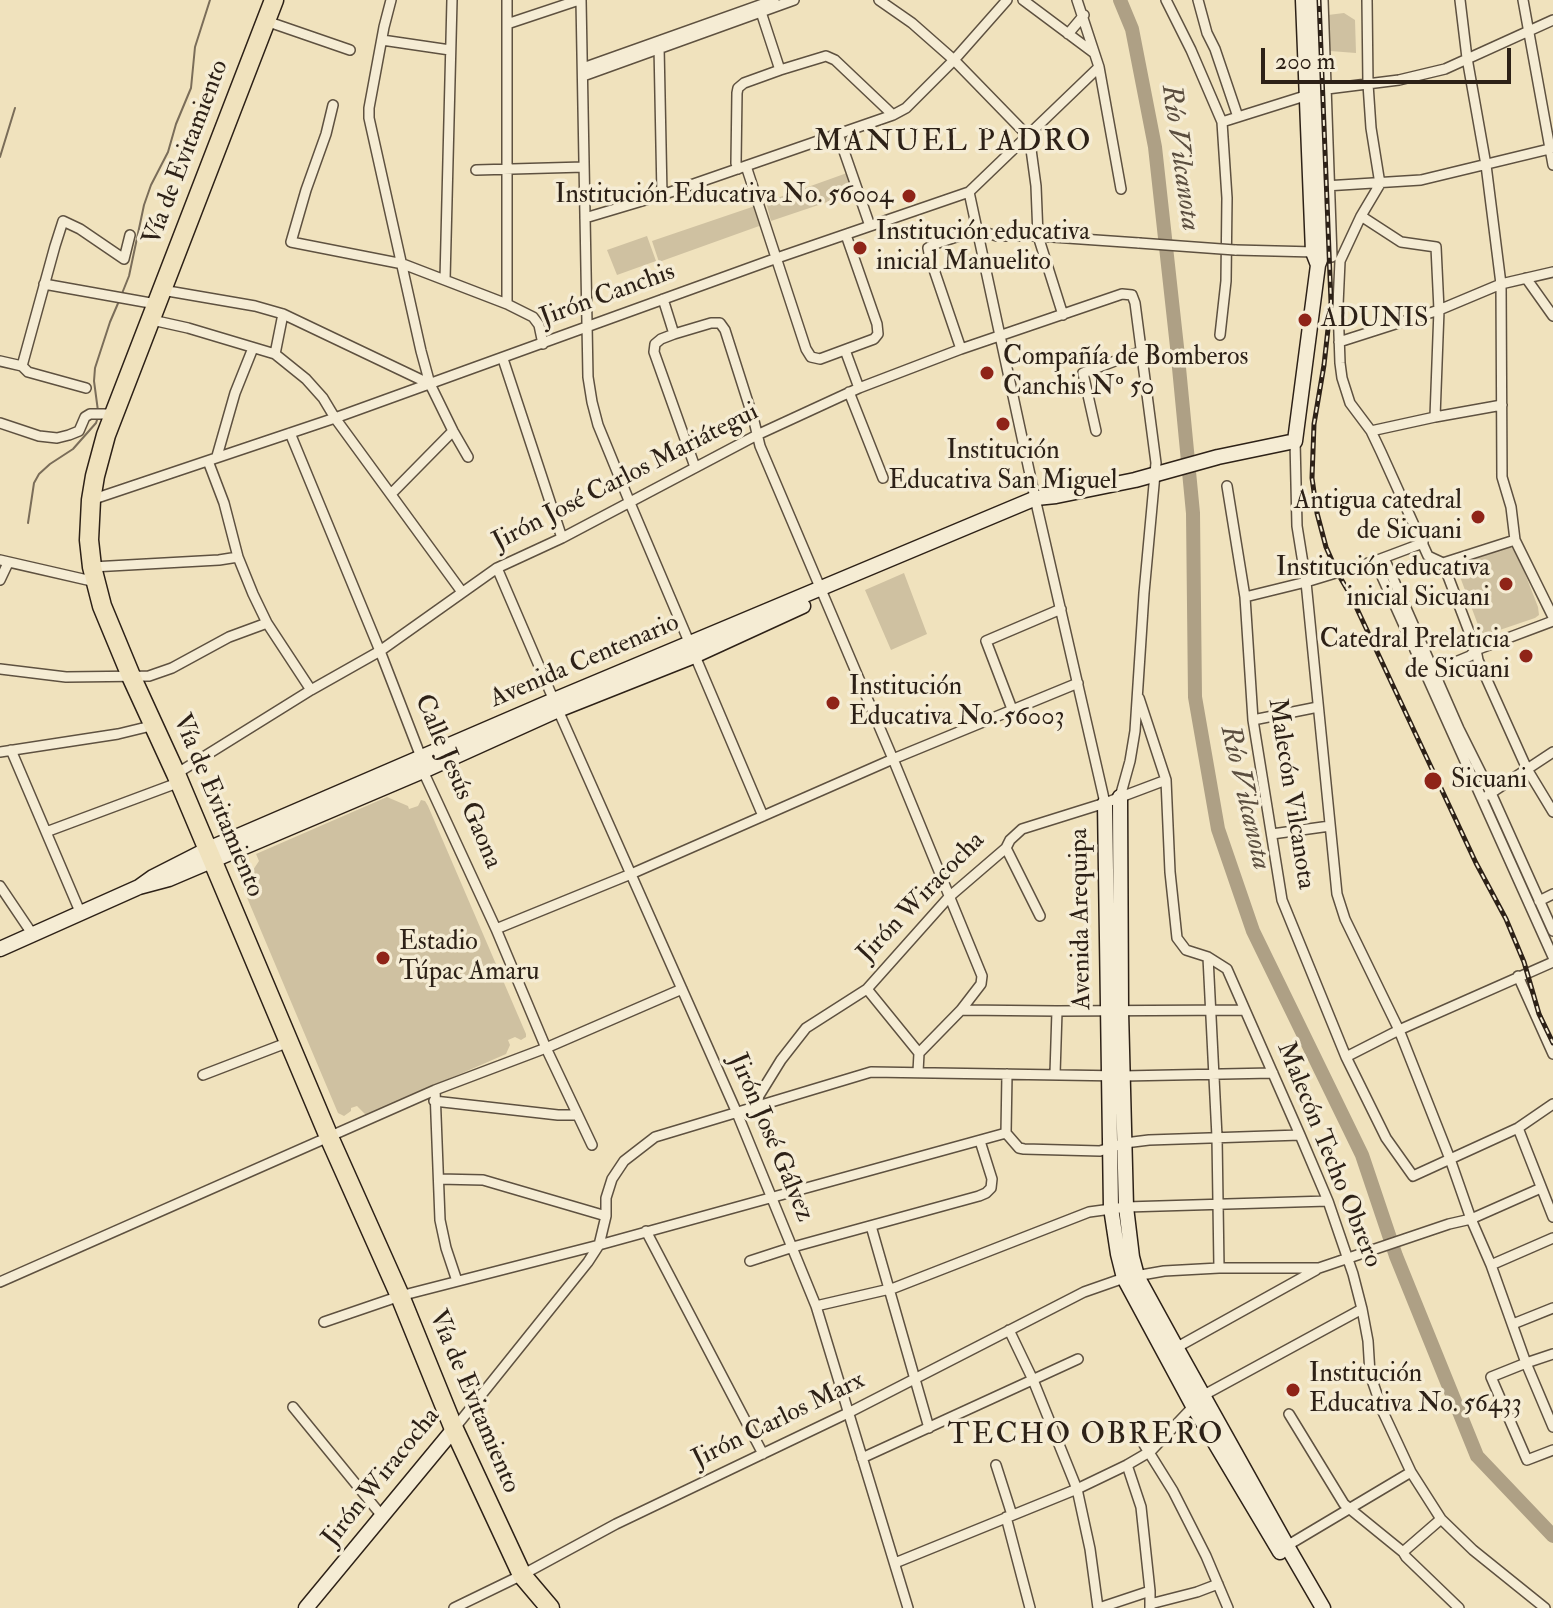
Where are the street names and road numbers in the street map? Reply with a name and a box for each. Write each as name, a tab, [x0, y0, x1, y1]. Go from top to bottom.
street label: Vía de Evitamiento	[137, 56, 237, 250]
street label: Jirón Canchis	[536, 257, 680, 335]
street label: Jirón José Carlos Mariátegui	[488, 397, 764, 559]
street label: Avenida Centenario	[486, 608, 684, 716]
street label: Calle Jesús Gaona	[406, 690, 508, 874]
street label: Malecón Vilcanota	[1260, 696, 1320, 892]
street label: Vía de Evitamiento	[164, 710, 270, 902]
street label: Jirón Wiracocha	[852, 826, 992, 970]
street label: Avenida Arequipa	[1065, 828, 1099, 1010]
street label: Malecón Techo Obrero	[1269, 1038, 1387, 1272]
street label: Jirón José Gálvez	[721, 1049, 819, 1227]
street label: Vía de Evitamiento	[420, 1306, 526, 1498]
street label: Jirón Carlos Marx	[688, 1366, 870, 1476]
street label: Jirón Wiracocha	[316, 1402, 448, 1554]

